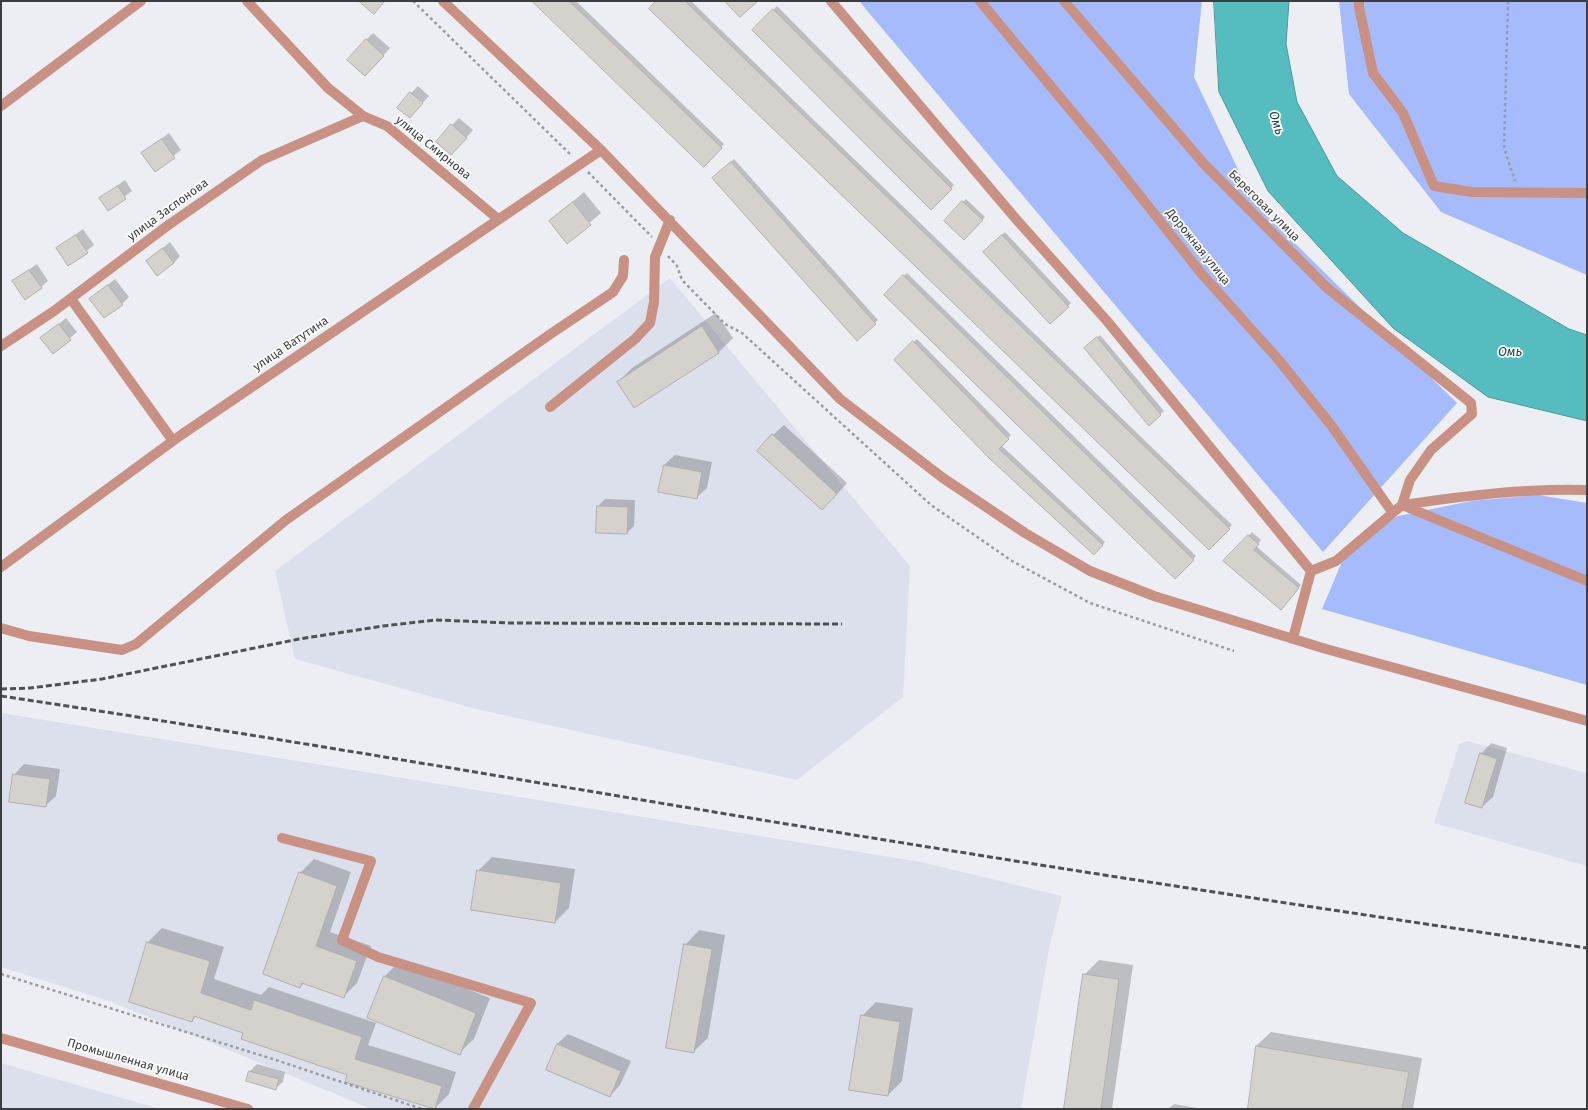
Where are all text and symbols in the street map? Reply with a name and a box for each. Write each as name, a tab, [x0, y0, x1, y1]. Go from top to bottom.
water label: Омь	[1265, 109, 1287, 137]
street label: улица Смирнова	[392, 113, 474, 183]
street label: Береговая улица	[1225, 167, 1303, 245]
street label: улица Заслонова	[125, 176, 211, 244]
street label: Дорожная улица	[1163, 206, 1233, 288]
street label: улица Ватутина	[251, 313, 331, 375]
water label: Омь	[1498, 344, 1522, 360]
street label: Промышленная улица	[65, 1036, 191, 1084]

